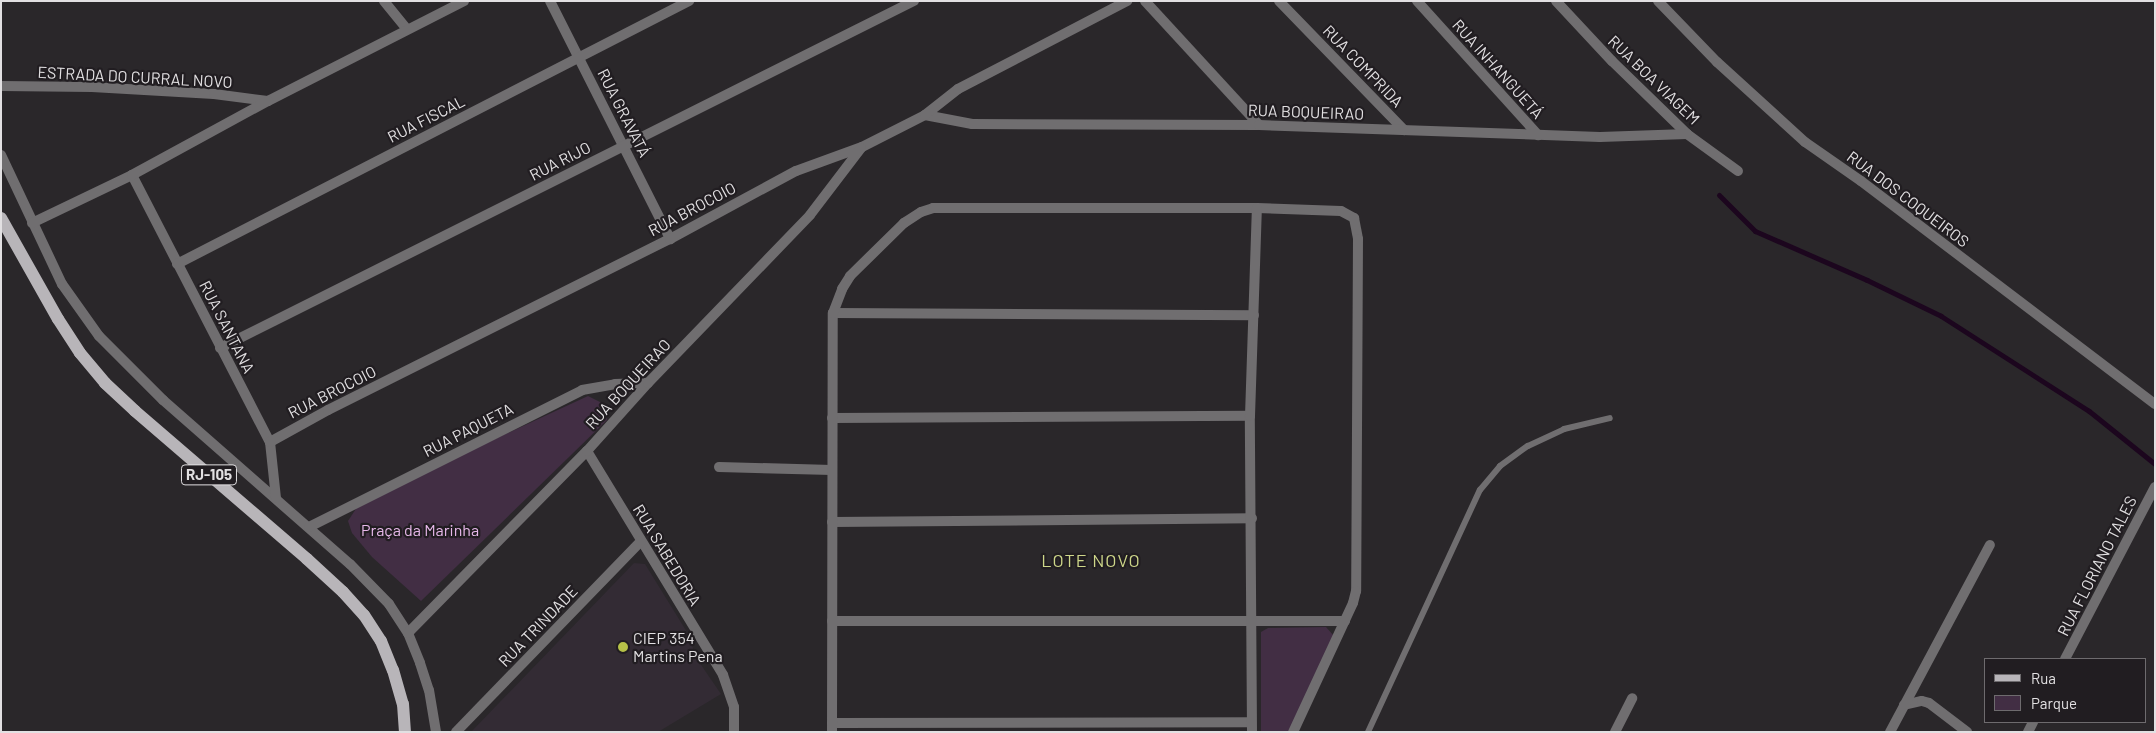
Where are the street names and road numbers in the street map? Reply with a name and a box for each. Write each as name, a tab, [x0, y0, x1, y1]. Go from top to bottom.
street label: RUA INHANGUETÁ	[1448, 15, 1548, 123]
street label: RUA COMPRIDA	[1319, 21, 1407, 111]
street label: RUA BOA VIAGEM	[1604, 31, 1704, 129]
street label: ESTRADA DO CURRAL NOVO	[37, 62, 233, 92]
street label: RUA GRAVATÁ	[594, 66, 654, 160]
street label: RUA FISCAL	[384, 91, 468, 147]
street label: RUA BOQUEIRAO	[1248, 100, 1364, 124]
street label: RUA RIJO	[526, 137, 594, 185]
street label: RUA DOS COQUEIROS	[1843, 147, 1973, 251]
street label: RUA BROCOIO	[645, 178, 739, 240]
street label: RUA SANTANA	[195, 278, 259, 376]
street label: RUA BOQUEIRAO	[581, 335, 675, 433]
street label: RUA BROCOIO	[285, 362, 379, 422]
street label: RUA PAQUETA	[420, 399, 516, 461]
road number: RJ-105	[180, 462, 238, 488]
street label: RUA FLORIANO TALES	[2053, 493, 2141, 639]
street label: RUA SABEDORIA	[629, 501, 705, 609]
street label: RUA TRINDADE	[494, 581, 582, 671]

